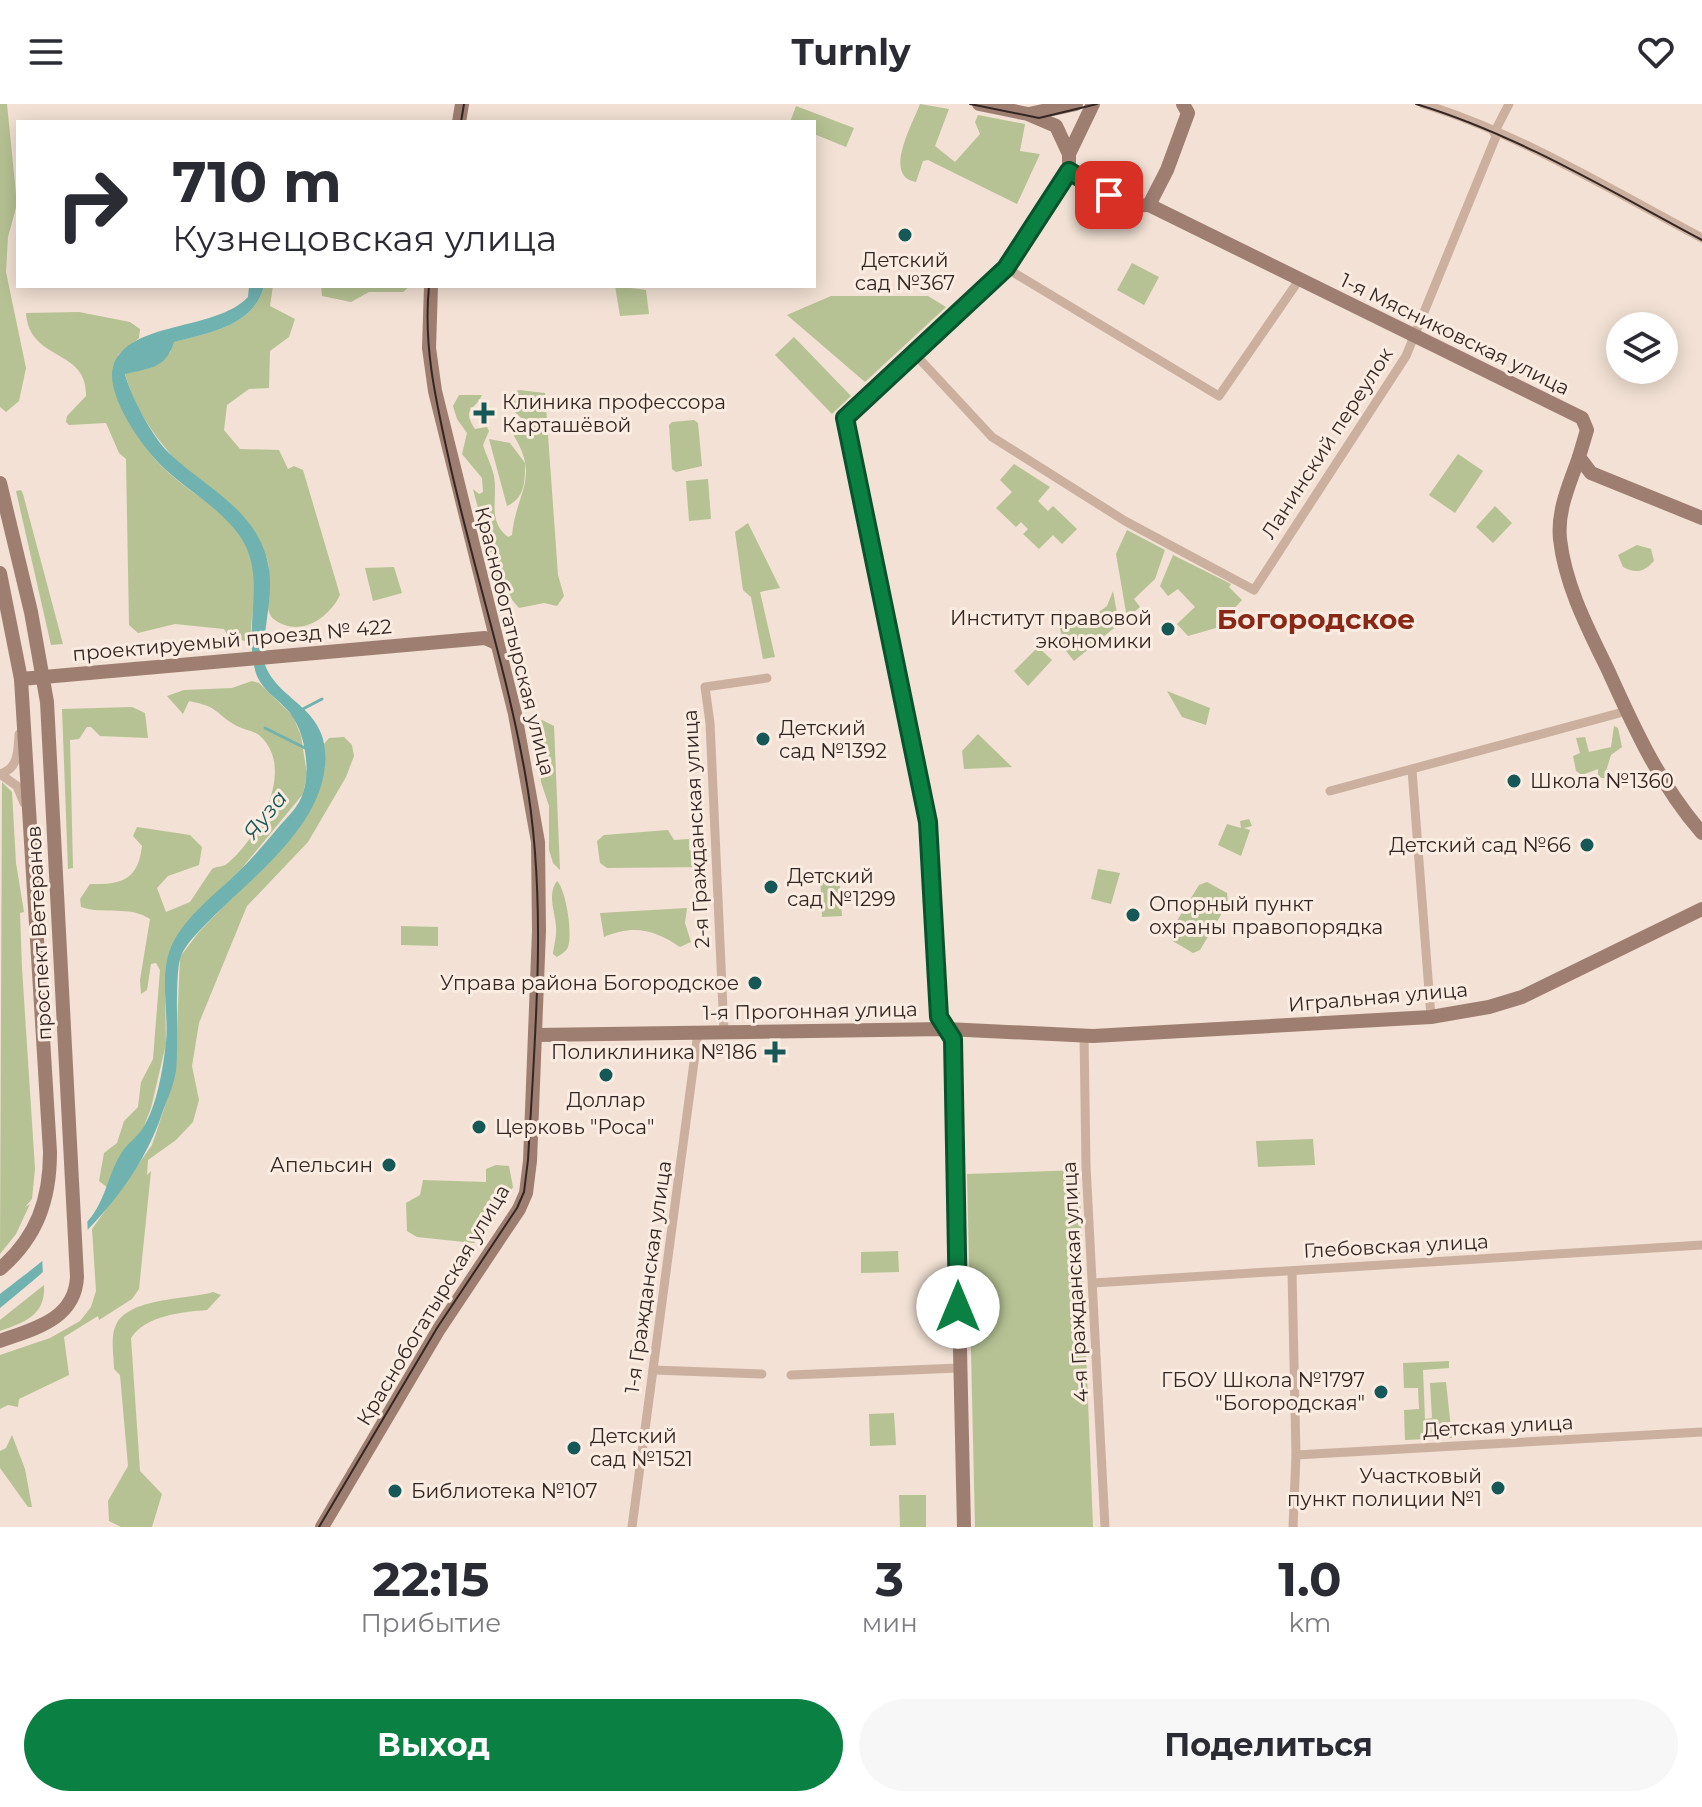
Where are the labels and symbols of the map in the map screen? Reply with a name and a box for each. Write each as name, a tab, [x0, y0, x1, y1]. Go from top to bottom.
pin	[1075, 161, 1143, 229]
marker: Детский сад №367	[896, 226, 914, 244]
place label: Детский сад №367	[855, 248, 955, 295]
street label: 1-я Мясниковская улица	[1336, 268, 1574, 400]
street label: Ланинский переулок	[1256, 343, 1398, 543]
place label: Клиника профессора Карташёвой	[502, 390, 726, 437]
marker: Клиника профессора Карташёвой	[473, 402, 495, 424]
street label: Краснобогатырская улица	[470, 504, 560, 778]
district label: Богородское	[1217, 602, 1415, 636]
place label: Институт правовой экономики	[950, 606, 1152, 653]
street label: проектируемый проезд № 422	[71, 614, 393, 666]
marker: Институт правовой экономики	[1159, 620, 1177, 638]
street label: 2-я Гражданская улица	[678, 709, 714, 949]
place label: Детский сад №1392	[779, 716, 887, 763]
marker: Детский сад №1392	[754, 730, 772, 748]
place label: Школа №1360	[1530, 769, 1674, 793]
marker: Школа №1360	[1505, 772, 1523, 790]
water label: Яуза	[237, 785, 293, 845]
street label: проспект Ветеранов	[21, 825, 57, 1041]
place label: Детский сад №66	[1389, 833, 1571, 857]
marker: Детский сад №66	[1578, 836, 1596, 854]
place label: Детский сад №1299	[787, 864, 896, 911]
marker: Детский сад №1299	[762, 878, 780, 896]
place label: Опорный пункт охраны правопорядка	[1149, 892, 1383, 939]
marker: Опорный пункт охраны правопорядка	[1124, 906, 1142, 924]
place label: Управа района Богородское	[440, 971, 739, 995]
marker: Управа района Богородское	[746, 974, 764, 992]
street label: Игральная улица	[1287, 977, 1469, 1017]
street label: 1-я Прогонная улица	[702, 997, 918, 1025]
place label: Поликлиника №186	[551, 1040, 757, 1064]
marker: Поликлиника №186	[764, 1041, 786, 1063]
marker: Доллар	[597, 1066, 615, 1084]
place label: Доллар	[567, 1088, 645, 1112]
place label: Церковь "Роса"	[495, 1115, 654, 1139]
marker: Церковь "Роса"	[470, 1118, 488, 1136]
place label: Апельсин	[270, 1153, 373, 1177]
marker: Апельсин	[380, 1156, 398, 1174]
street label: 1-я Гражданская улица	[620, 1159, 676, 1395]
street label: 4-я Гражданская улица	[1057, 1161, 1093, 1403]
street label: Краснобогатырская улица	[351, 1180, 515, 1430]
street label: Глебовская улица	[1303, 1229, 1489, 1263]
position arrow	[916, 1265, 1000, 1349]
place label: ГБОУ Школа №1797 "Богородская"	[1161, 1368, 1365, 1415]
marker: ГБОУ Школа №1797 "Богородская"	[1372, 1383, 1390, 1401]
street label: Детская улица	[1422, 1410, 1574, 1442]
place label: Детский сад №1521	[590, 1424, 693, 1471]
marker: Детский сад №1521	[565, 1439, 583, 1457]
place label: Участковый пункт полиции №1	[1287, 1464, 1482, 1511]
place label: Библиотека №107	[411, 1479, 597, 1503]
marker: Участковый пункт полиции №1	[1489, 1479, 1507, 1497]
marker: Библиотека №107	[386, 1482, 404, 1500]

